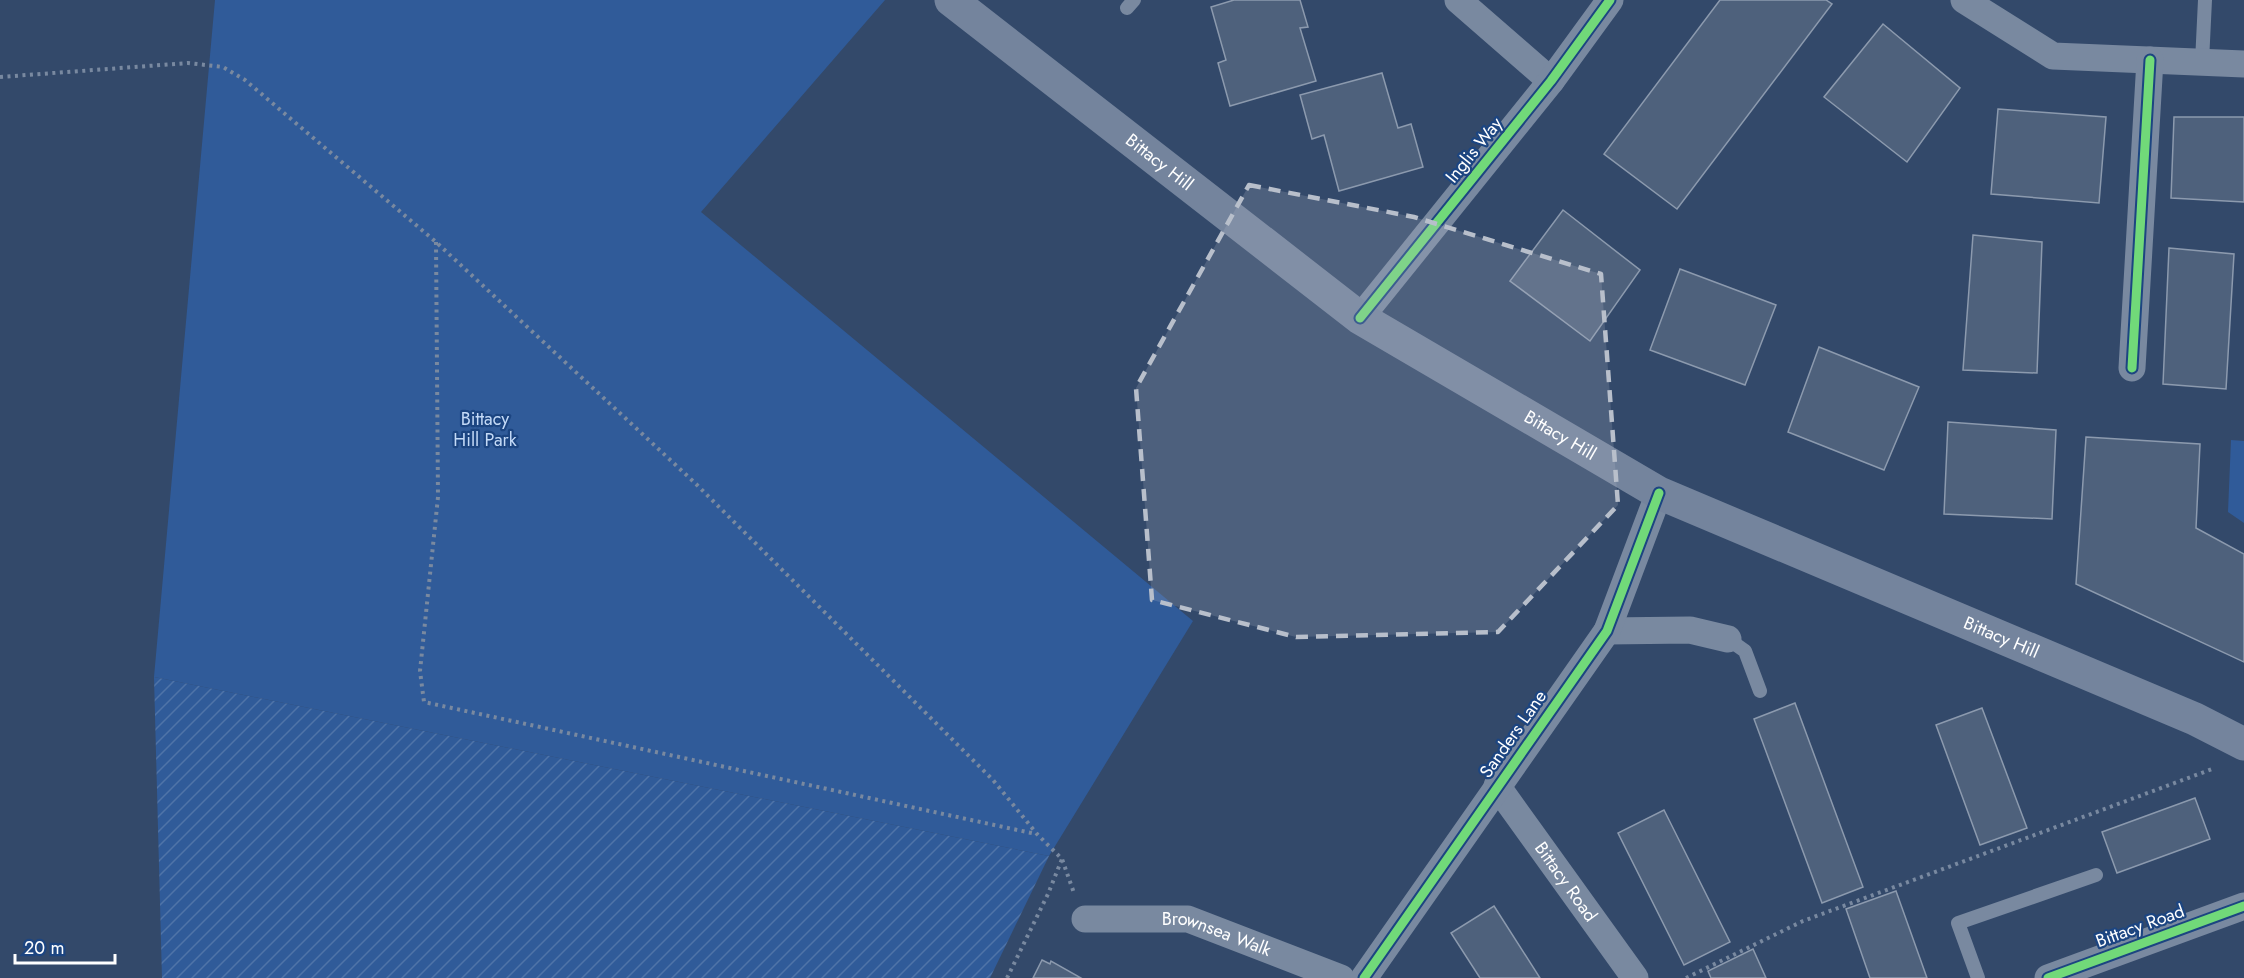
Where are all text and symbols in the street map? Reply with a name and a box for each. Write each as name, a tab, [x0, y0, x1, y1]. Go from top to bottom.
street label: Inglis Way	[1439, 111, 1509, 189]
street label: Bittacy Hill	[1120, 127, 1199, 197]
street label: Bittacy Hill	[1519, 404, 1601, 467]
park label: Bittacy Hill Park	[453, 406, 517, 453]
street label: Bittacy Hill	[1959, 610, 2043, 665]
street label: Sanders Lane	[1473, 685, 1553, 783]
street label: Bittacy Road	[1528, 837, 1604, 927]
street label: Bittacy Road	[2092, 898, 2188, 954]
street label: Brownsea Walk	[1162, 906, 1275, 963]
scale bar	[15, 927, 116, 965]
text: 20 m	[24, 935, 64, 961]

